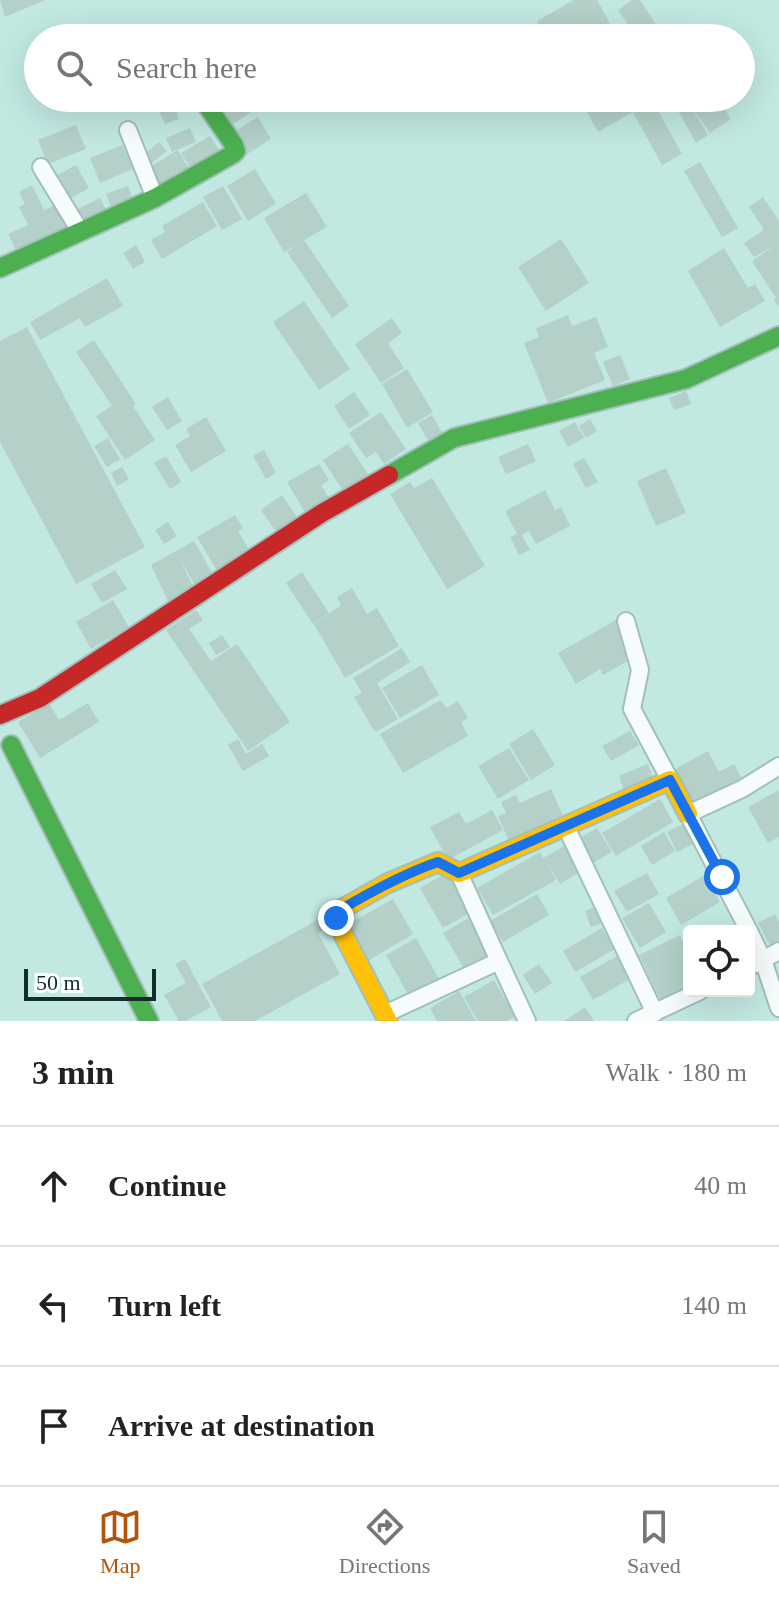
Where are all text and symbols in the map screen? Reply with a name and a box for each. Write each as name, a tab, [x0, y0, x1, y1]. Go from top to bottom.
search box	[24, 24, 755, 112]
icon: search	[52, 46, 96, 90]
text: Search here	[116, 51, 257, 84]
route start	[704, 859, 740, 895]
route end	[318, 900, 354, 936]
map controls	[683, 925, 755, 997]
button: locate	[683, 925, 755, 997]
scale bar	[24, 965, 156, 1001]
text: 50 m	[36, 970, 81, 995]
text: 3 min	[32, 1054, 114, 1091]
text: Walk · 180 m	[605, 1058, 747, 1087]
icon: ahead	[32, 1164, 76, 1208]
text: Continue	[108, 1169, 226, 1202]
text: 40 m	[694, 1171, 747, 1200]
icon: left	[32, 1284, 76, 1328]
text: Turn left	[108, 1289, 221, 1322]
text: 140 m	[681, 1291, 747, 1320]
icon: arrive	[32, 1404, 76, 1448]
text: Arrive at destination	[108, 1409, 375, 1442]
tab: Map	[98, 1505, 142, 1579]
tab: Directions	[339, 1505, 430, 1579]
tab: Saved	[627, 1505, 681, 1579]

